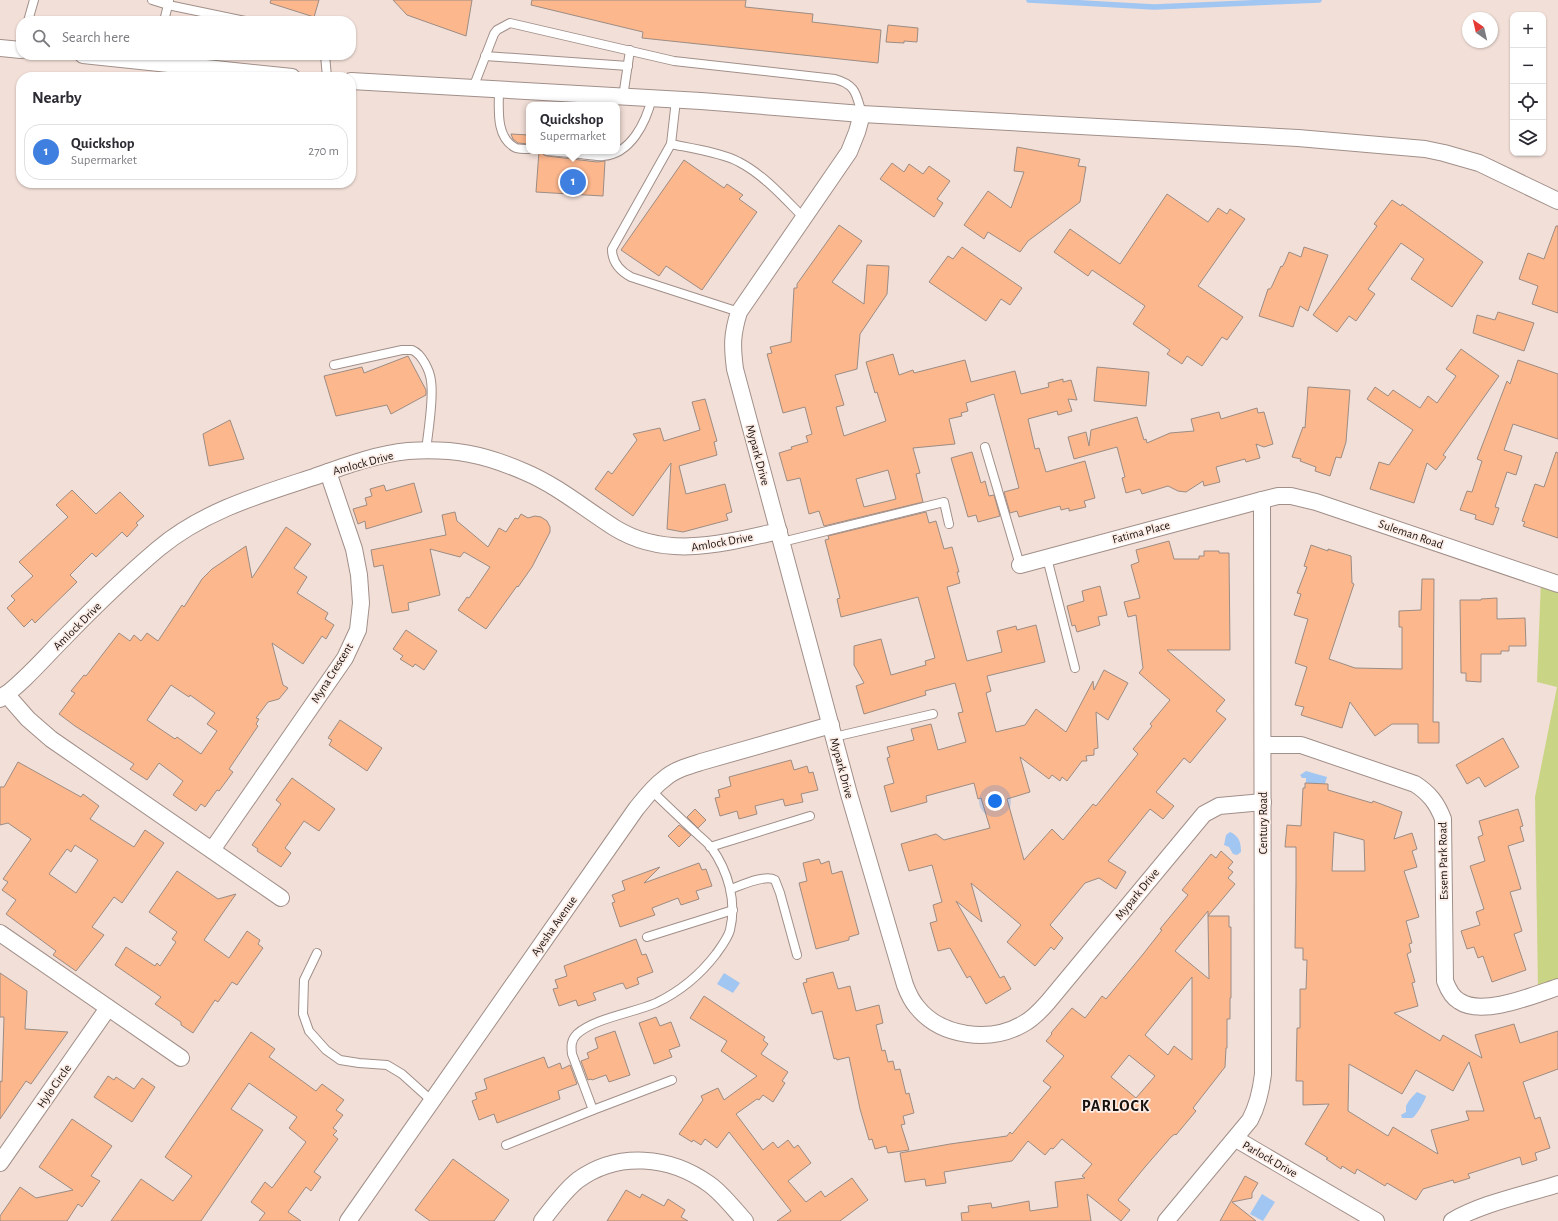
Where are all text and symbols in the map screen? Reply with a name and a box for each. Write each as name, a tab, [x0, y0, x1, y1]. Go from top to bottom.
north arrow	[1462, 12, 1498, 48]
map controls	[1510, 12, 1546, 156]
button: +	[1510, 12, 1546, 48]
search box	[16, 16, 356, 60]
icon: search	[30, 27, 52, 49]
text: Search here	[62, 30, 130, 45]
button: −	[1510, 48, 1546, 84]
button: locate	[1510, 84, 1546, 120]
text: Nearby	[32, 89, 82, 106]
popup	[526, 102, 620, 154]
text: Quickshop	[540, 112, 604, 127]
button: layers	[1510, 120, 1546, 156]
text: Supermarket	[540, 130, 606, 143]
text: Quickshop	[71, 136, 135, 151]
text: 1	[44, 145, 48, 158]
text: 270 m	[308, 145, 339, 158]
text: Supermarket	[71, 154, 137, 167]
pin: 1	[560, 167, 586, 197]
street label: Mypark Drive	[743, 423, 772, 487]
street label: Amlock Drive	[331, 449, 395, 477]
street label: Suleman Road	[1377, 517, 1445, 551]
street label: Fatima Place	[1111, 519, 1171, 545]
street label: Amlock Drive	[690, 531, 754, 553]
street label: Amlock Drive	[51, 600, 103, 652]
street label: Myna Crescent	[309, 641, 356, 706]
street label: Mypark Drive	[827, 736, 856, 800]
your location	[985, 791, 1005, 811]
street label: Century Road	[1257, 792, 1270, 854]
street label: Essem Park Road	[1436, 822, 1450, 900]
street label: Mypark Drive	[1113, 866, 1162, 923]
street label: Ayesha Avenue	[529, 894, 580, 959]
street label: Hylo Circle	[35, 1062, 74, 1110]
district label: PARLOCK	[1082, 1098, 1150, 1114]
street label: Parlock Drive	[1241, 1139, 1299, 1179]

